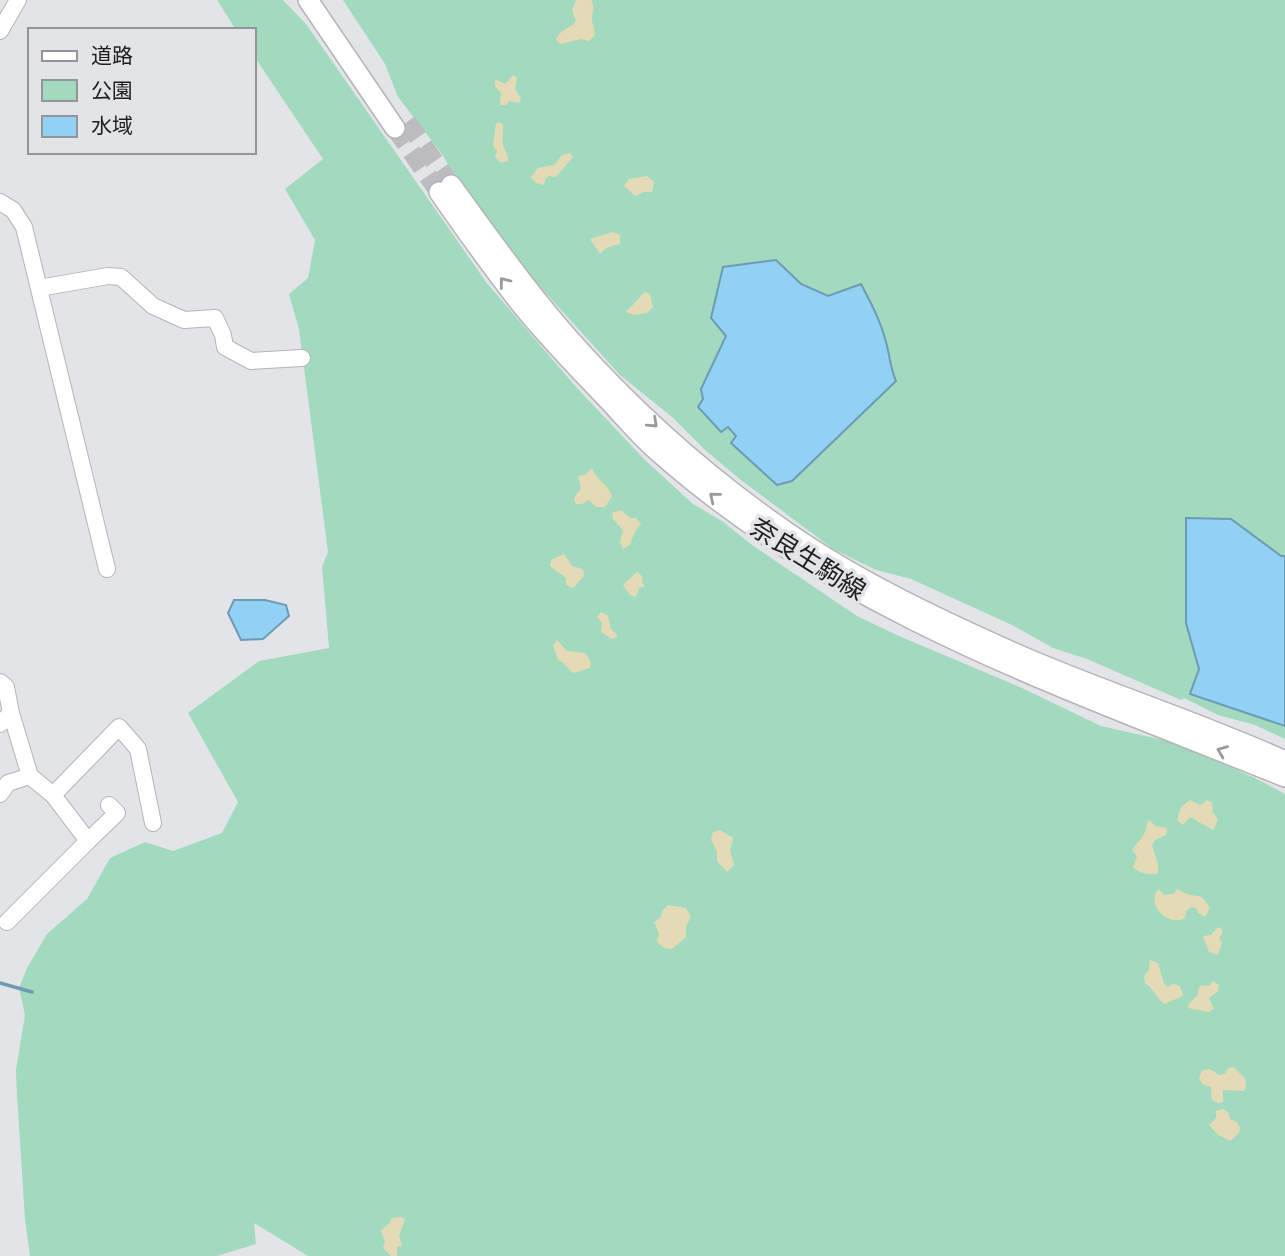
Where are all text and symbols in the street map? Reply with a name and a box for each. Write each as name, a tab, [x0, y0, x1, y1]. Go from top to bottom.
legend	[28, 28, 256, 154]
text: 道路	[91, 42, 133, 69]
text: 公園	[91, 77, 133, 104]
text: 水域	[91, 112, 133, 139]
one-way arrow	[499, 277, 512, 290]
one-way arrow	[645, 415, 658, 427]
one-way arrow	[709, 492, 721, 505]
street label: 奈良生駒線	[744, 510, 872, 607]
one-way arrow	[1216, 746, 1228, 760]

